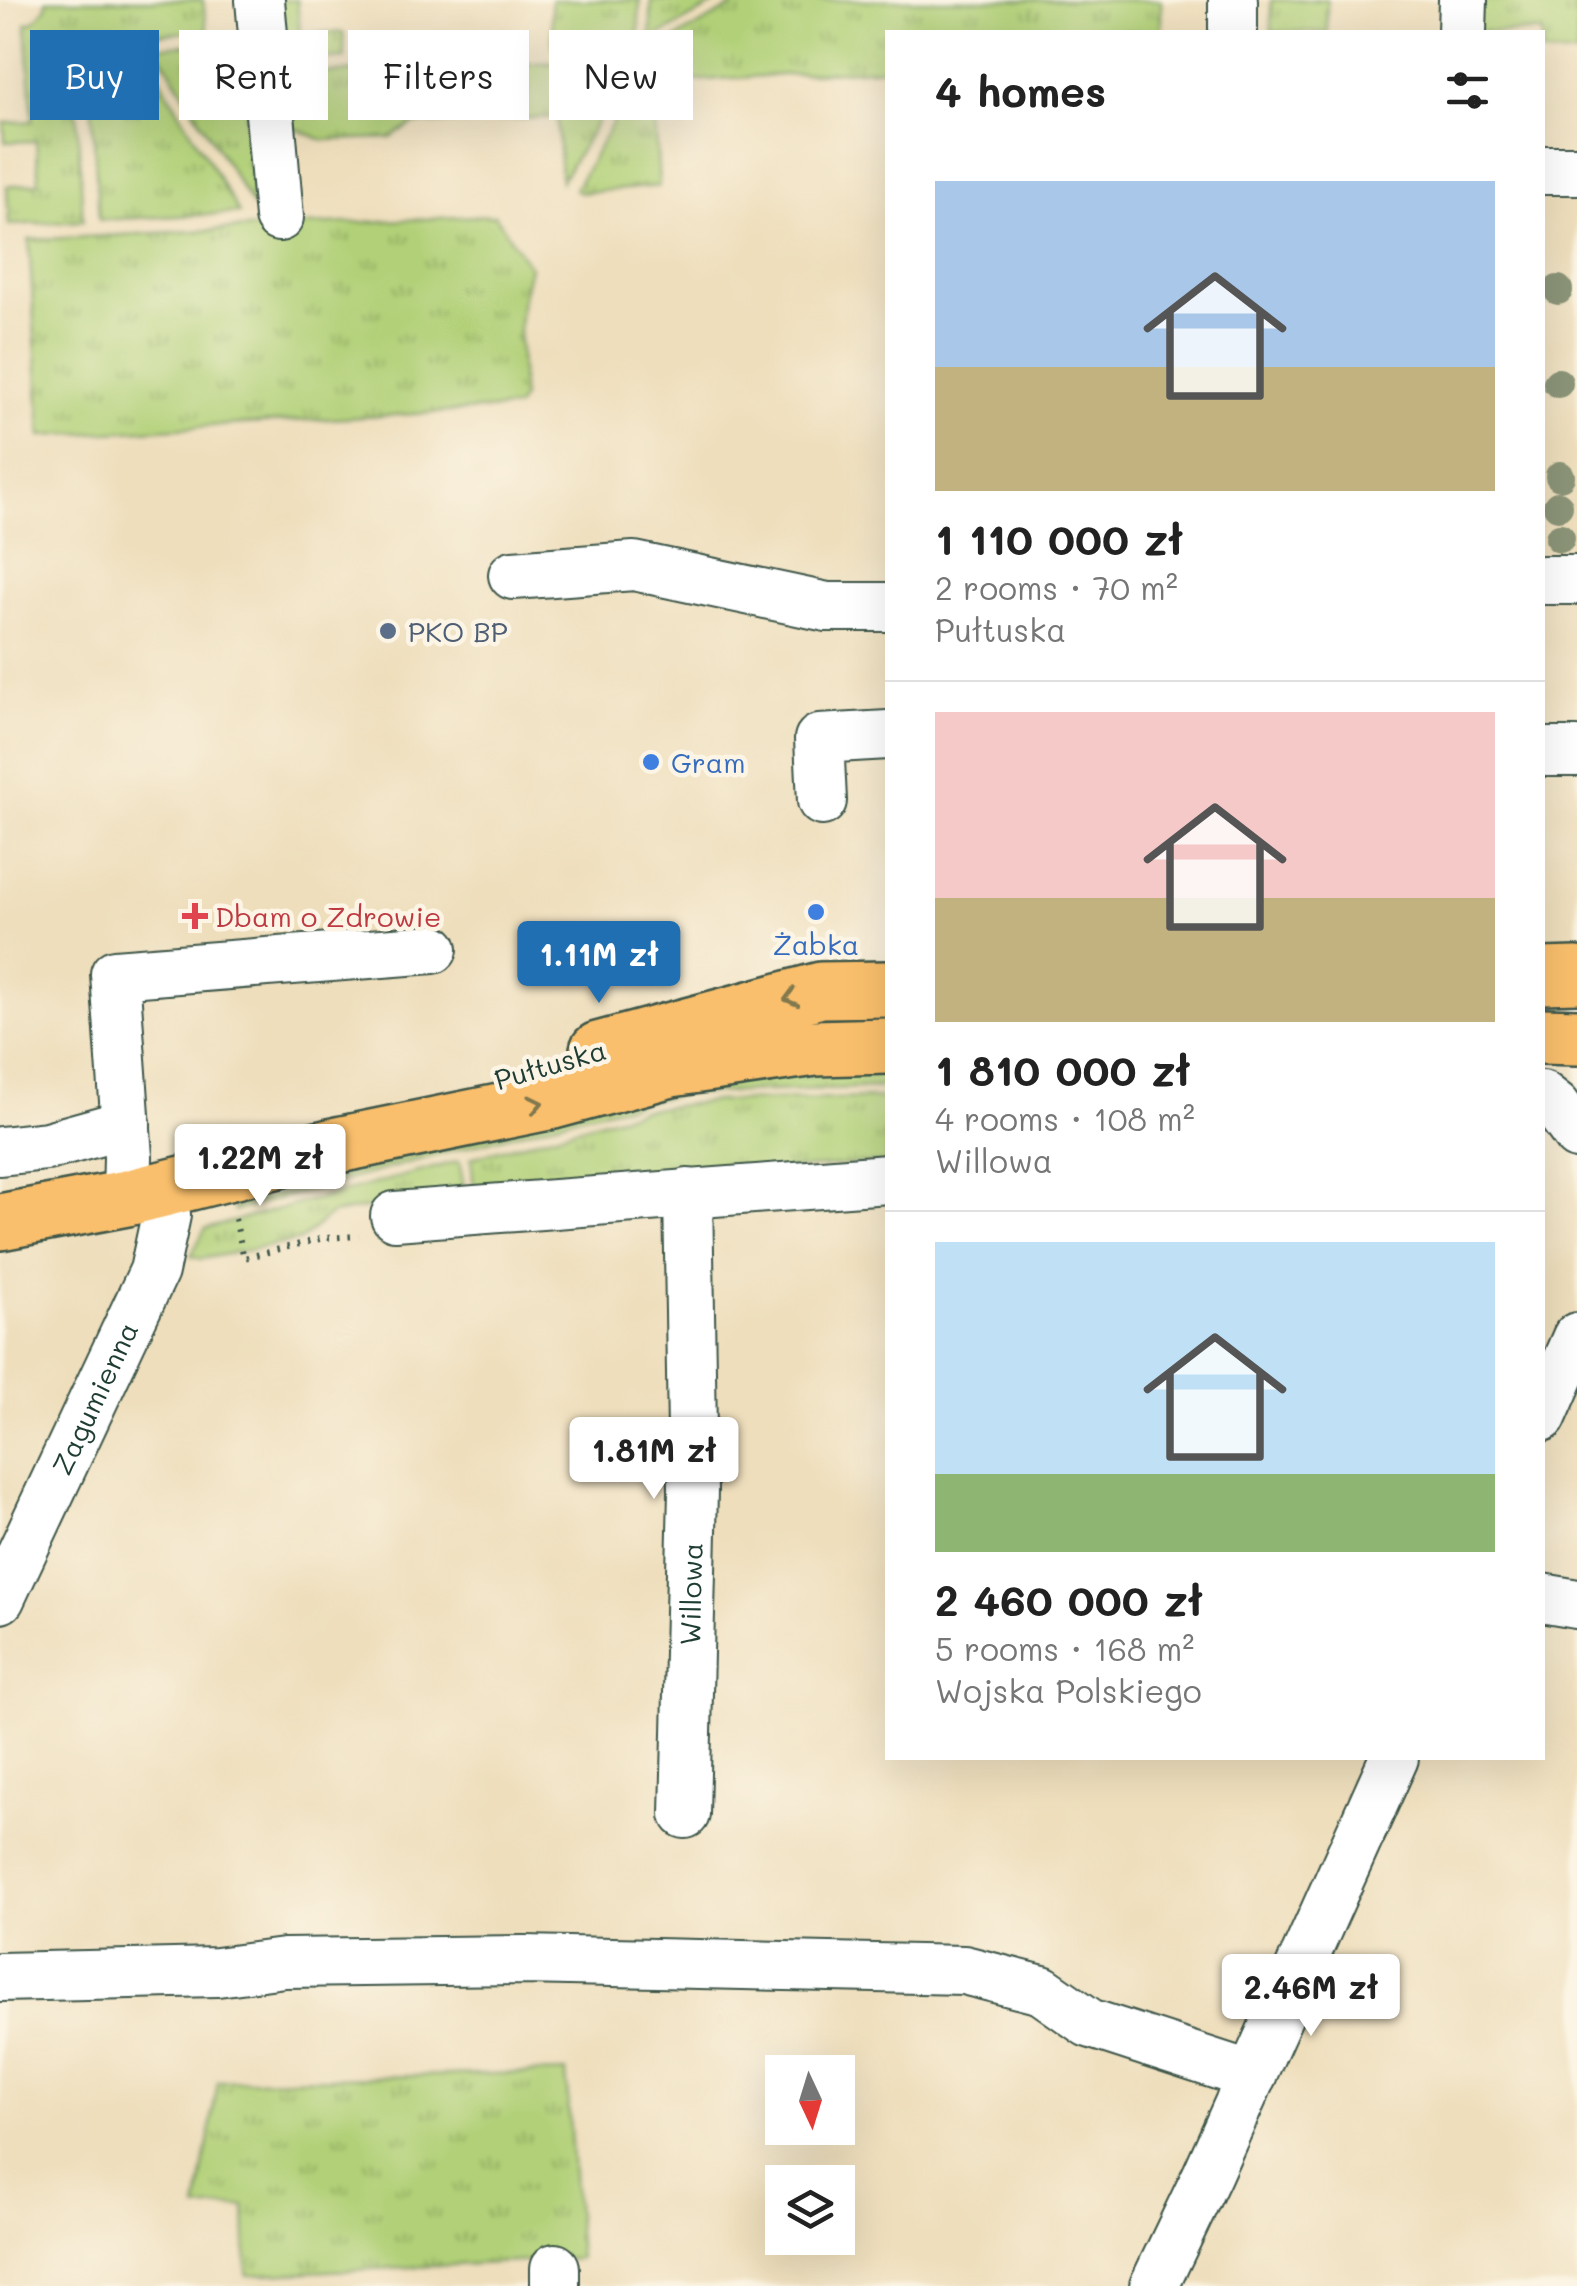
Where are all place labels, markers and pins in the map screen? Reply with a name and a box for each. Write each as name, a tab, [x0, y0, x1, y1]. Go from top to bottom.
place label: PKO BP	[408, 613, 508, 649]
marker: PKO BP	[377, 620, 399, 642]
place label: Gram	[671, 744, 746, 780]
marker: Gram	[640, 751, 662, 773]
place label: Dbam o Zdrowie	[215, 898, 441, 934]
marker: Żabka	[805, 901, 827, 923]
marker: Dbam o Zdrowie	[184, 905, 206, 927]
pin: 1.11M zł	[496, 921, 702, 1006]
place label: Żabka	[773, 926, 859, 962]
pin: 1.22M zł	[157, 1124, 363, 1209]
pin: 1.81M zł	[551, 1417, 757, 1502]
pin: 2.46M zł	[1208, 1954, 1414, 2039]

